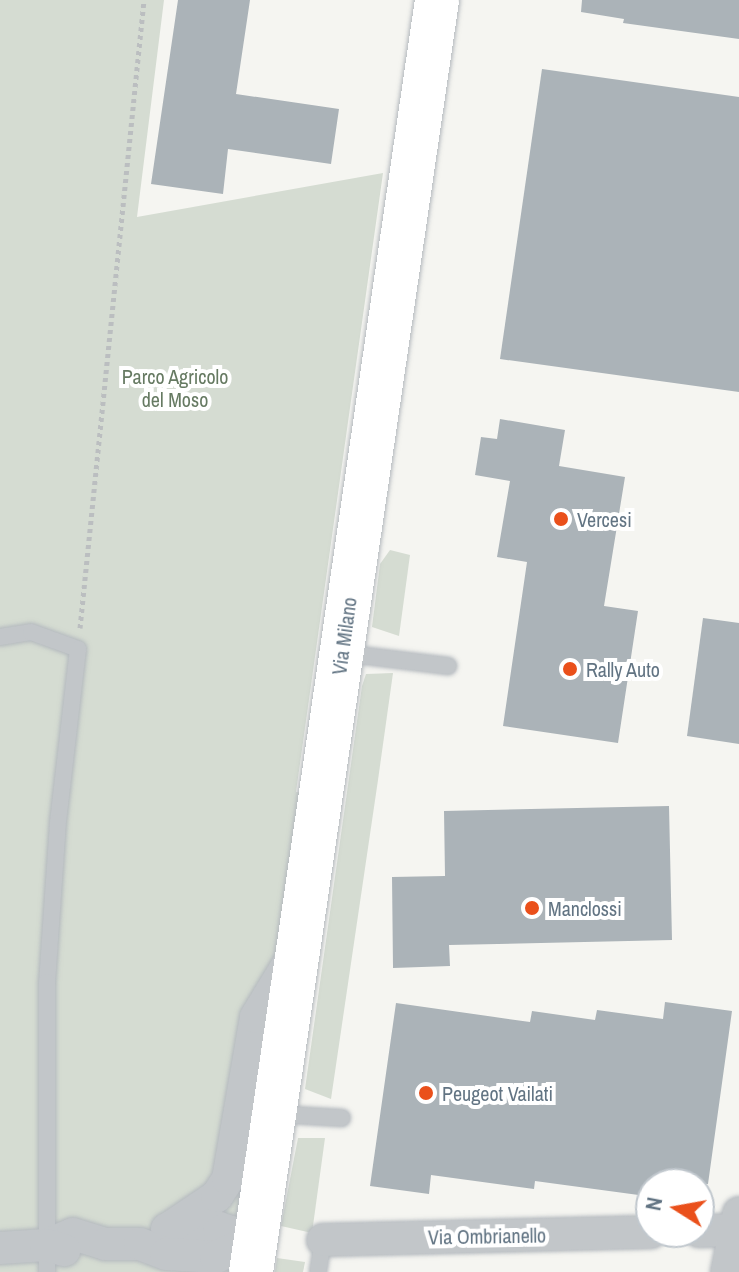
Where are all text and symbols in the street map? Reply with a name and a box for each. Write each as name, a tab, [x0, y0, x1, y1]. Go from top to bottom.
park label: Parco Agricolo del Moso	[121, 365, 229, 412]
place label: Vercesi	[577, 507, 632, 531]
marker: Vercesi	[552, 510, 570, 528]
street label: Via Milano	[327, 596, 361, 676]
place label: Rally Auto	[586, 657, 661, 681]
marker: Rally Auto	[561, 660, 579, 678]
place label: Manclossi	[548, 896, 622, 920]
marker: Manclossi	[523, 899, 541, 917]
place label: Peugeot Vailati	[442, 1081, 553, 1105]
marker: Peugeot Vailati	[417, 1084, 435, 1102]
north arrow	[635, 1168, 715, 1248]
text: N	[637, 1195, 669, 1213]
street label: Via Ombrianello	[428, 1223, 546, 1249]

